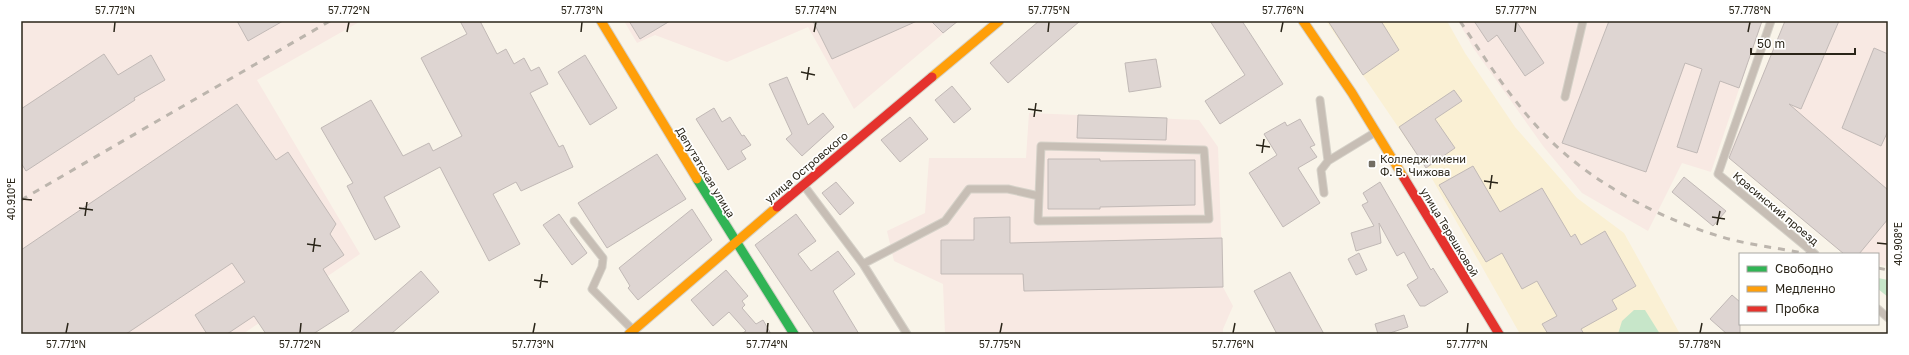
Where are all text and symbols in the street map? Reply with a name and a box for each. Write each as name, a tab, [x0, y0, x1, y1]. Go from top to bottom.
text: 57.771°N	[95, 4, 135, 16]
text: 57.772°N	[328, 4, 370, 16]
text: 57.773°N	[561, 4, 603, 16]
text: 57.774°N	[795, 4, 837, 16]
text: 57.775°N	[1028, 4, 1070, 16]
text: 57.776°N	[1262, 4, 1304, 16]
text: 57.777°N	[1495, 4, 1537, 16]
text: 57.778°N	[1729, 4, 1771, 16]
scale bar	[1751, 30, 1855, 56]
text: 50 m	[1757, 36, 1785, 51]
street label: Депутатская улица	[674, 124, 738, 220]
street label: улица Островского	[762, 128, 850, 206]
place label: Колледж имени Ф. В. Чижова	[1380, 152, 1466, 178]
marker: Колледж имени Ф. В. Чижова	[1367, 159, 1377, 169]
street label: Красинский проезд	[1731, 169, 1822, 248]
text: 40.910°E	[5, 178, 17, 220]
street label: улица Терешковой	[1418, 185, 1482, 279]
text: 40.908°E	[1892, 222, 1904, 266]
legend	[1739, 253, 1879, 325]
text: Свободно	[1775, 261, 1833, 276]
text: Медленно	[1775, 281, 1835, 296]
text: Пробка	[1775, 301, 1819, 316]
text: 57.771°N	[46, 338, 86, 350]
text: 57.772°N	[279, 338, 321, 350]
text: 57.773°N	[512, 338, 554, 350]
text: 57.774°N	[746, 338, 788, 350]
text: 57.775°N	[979, 338, 1021, 350]
text: 57.776°N	[1212, 338, 1254, 350]
text: 57.777°N	[1446, 338, 1488, 350]
text: 57.778°N	[1679, 338, 1721, 350]

